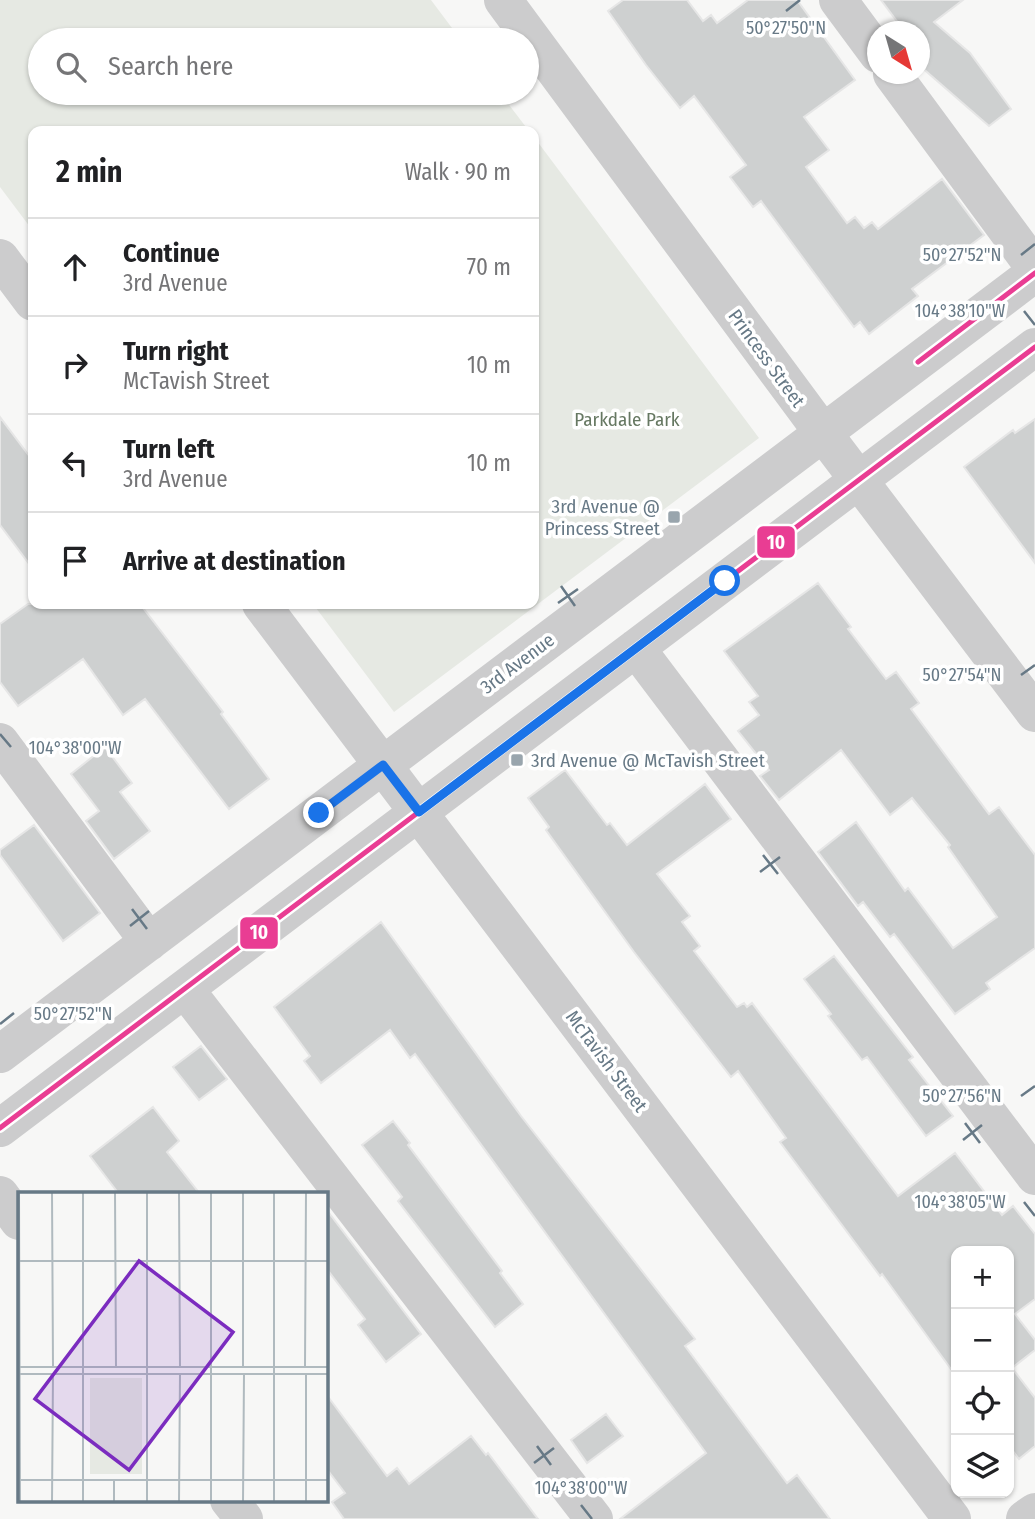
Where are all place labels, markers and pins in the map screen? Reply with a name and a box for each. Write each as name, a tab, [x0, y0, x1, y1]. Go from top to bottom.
place label: 3rd Avenue @ Princess Street	[545, 495, 661, 540]
marker: 3rd Avenue @ Princess Street	[666, 509, 682, 525]
place label: 3rd Avenue @ McTavish Street	[531, 749, 766, 772]
marker: 3rd Avenue @ McTavish Street	[509, 752, 525, 768]

